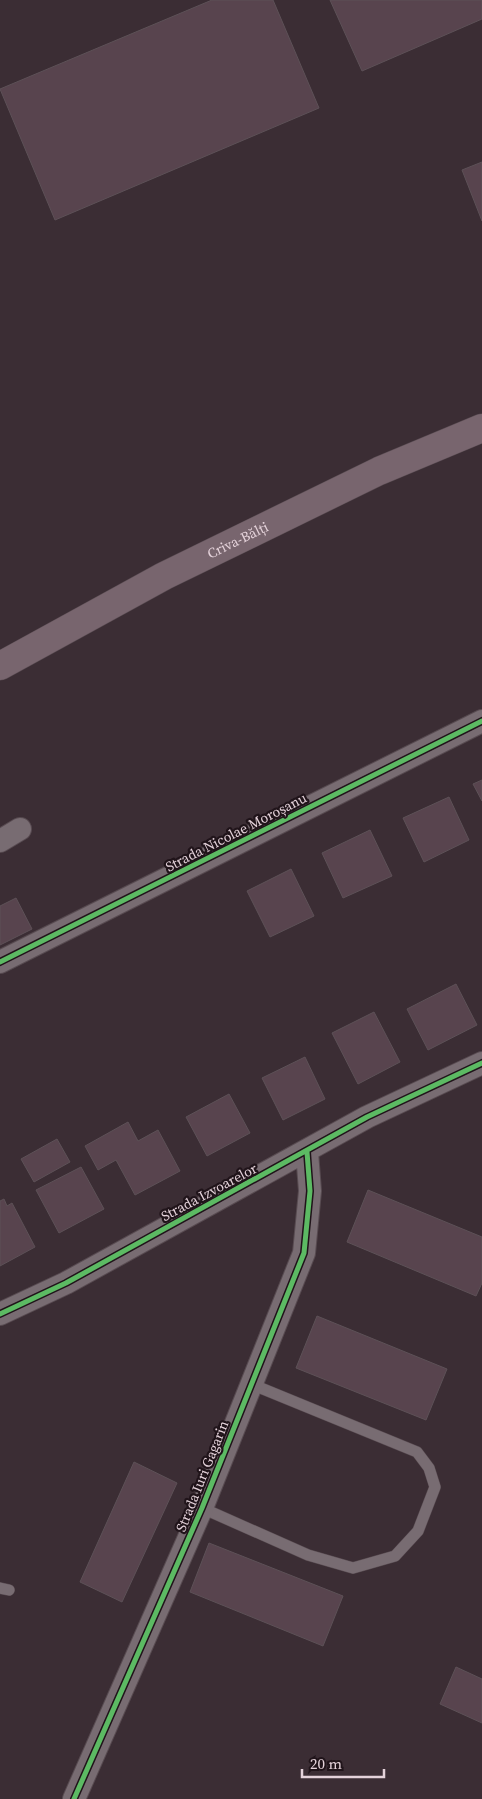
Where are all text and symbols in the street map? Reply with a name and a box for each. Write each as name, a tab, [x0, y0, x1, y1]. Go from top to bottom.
street label: Criva-Bălți	[204, 517, 272, 563]
street label: Strada Nicolae Moroșanu	[162, 788, 310, 876]
street label: Strada Izvoarelor	[157, 1158, 261, 1226]
street label: Strada Iuri Gagarin	[171, 1417, 234, 1535]
scale bar	[302, 1746, 384, 1778]
text: 20 m	[310, 1753, 342, 1774]

